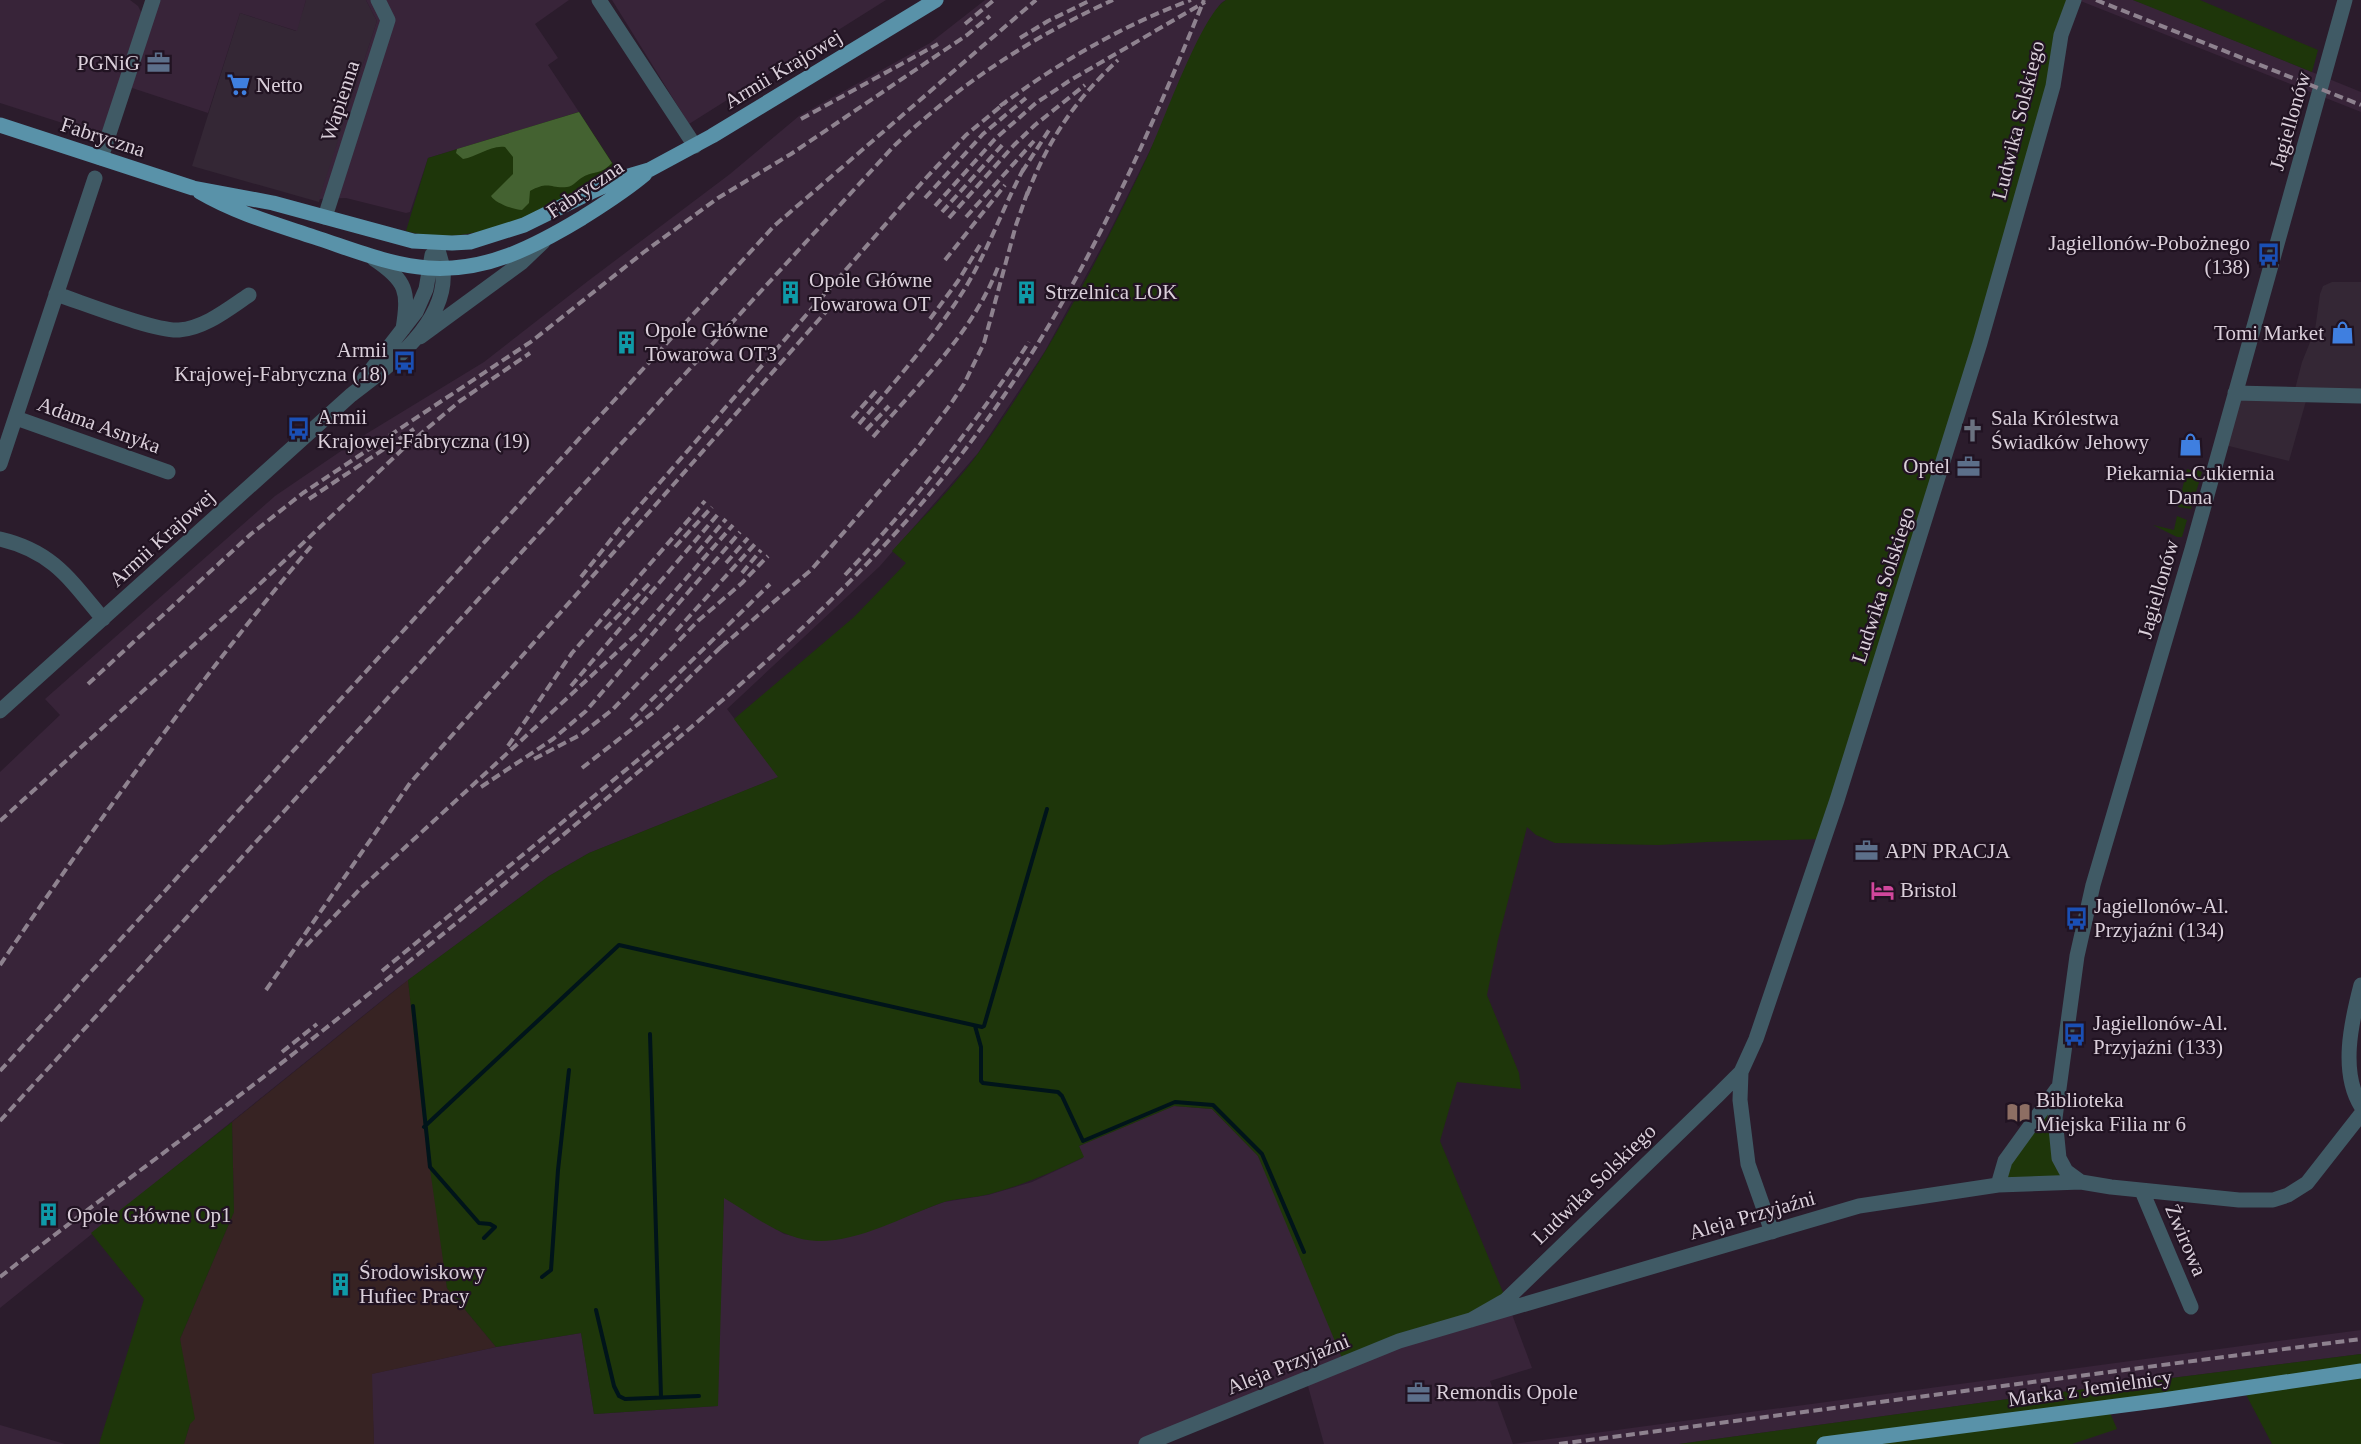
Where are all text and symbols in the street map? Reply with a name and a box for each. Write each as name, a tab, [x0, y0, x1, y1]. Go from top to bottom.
street label: Armii Krajowej	[720, 24, 846, 114]
street label: Ludwika Solskiego	[1987, 38, 2049, 202]
office icon: PGNiG	[145, 50, 171, 76]
place label: PGNiG	[77, 51, 140, 75]
street label: Wapienna	[316, 57, 365, 144]
street label: Jagiellonów	[2264, 68, 2316, 173]
supermarket icon: Netto	[225, 72, 251, 98]
place label: Netto	[256, 73, 303, 97]
street label: Fabryczna	[58, 112, 149, 162]
street label: Fabryczna	[542, 154, 629, 223]
place label: Jagiellonów-Pobożnego (138)	[2048, 231, 2250, 279]
bus stop icon: Jagiellonów-Pobożnego (138)	[2255, 242, 2281, 268]
place label: Opole Główne Towarowa OT	[809, 268, 932, 316]
building icon: Opole Główne Towarowa OT	[778, 279, 804, 305]
building icon: Strzelnica LOK	[1014, 279, 1040, 305]
place label: Strzelnica LOK	[1045, 280, 1177, 304]
place label: Opole Główne Towarowa OT3	[645, 318, 777, 366]
shop icon: Tomi Market	[2329, 320, 2355, 346]
place label: Tomi Market	[2214, 321, 2324, 345]
building icon: Opole Główne Towarowa OT3	[614, 329, 640, 355]
place label: Armii Krajowej-Fabryczna (18)	[174, 338, 387, 386]
bus stop icon: Armii Krajowej-Fabryczna (18)	[392, 349, 418, 375]
street label: Adama Asnyka	[34, 392, 164, 459]
place label: Armii Krajowej-Fabryczna (19)	[317, 405, 530, 453]
place label: Sala Królestwa Świadków Jehowy	[1991, 406, 2150, 454]
bus stop icon: Armii Krajowej-Fabryczna (19)	[286, 416, 312, 442]
church icon: Sala Królestwa Świadków Jehowy	[1960, 417, 1986, 443]
shop icon: Piekarnia-Cukiernia Dana	[2177, 432, 2203, 458]
office icon: Optel	[1955, 453, 1981, 479]
place label: Optel	[1903, 454, 1950, 478]
place label: Piekarnia-Cukiernia Dana	[2105, 461, 2275, 509]
street label: Armii Krajowej	[104, 484, 220, 592]
street label: Ludwika Solskiego	[1846, 504, 1920, 666]
street label: Jagiellonów	[2132, 536, 2184, 641]
office icon: APN PRACJA	[1854, 838, 1880, 864]
place label: APN PRACJA	[1885, 839, 2011, 863]
hotel icon: Bristol	[1869, 877, 1895, 903]
place label: Bristol	[1900, 878, 1957, 902]
place label: Jagiellonów-Al. Przyjaźni (134)	[2094, 894, 2229, 942]
bus stop icon: Jagiellonów-Al. Przyjaźni (134)	[2063, 905, 2089, 931]
place label: Jagiellonów-Al. Przyjaźni (133)	[2093, 1011, 2228, 1059]
bus stop icon: Jagiellonów-Al. Przyjaźni (133)	[2062, 1022, 2088, 1048]
place label: Biblioteka Miejska Filia nr 6	[2036, 1088, 2186, 1136]
library icon: Biblioteka Miejska Filia nr 6	[2005, 1099, 2031, 1125]
street label: Ludwika Solskiego	[1527, 1119, 1661, 1249]
street label: Aleja Przyjaźni	[1686, 1185, 1818, 1244]
street label: Żwirowa	[2160, 1200, 2212, 1280]
building icon: Opole Główne Op1	[36, 1202, 62, 1228]
place label: Opole Główne Op1	[67, 1203, 231, 1227]
place label: Środowiskowy Hufiec Pracy	[359, 1260, 486, 1308]
building icon: Środowiskowy Hufiec Pracy	[328, 1271, 354, 1297]
street label: Aleja Przyjaźni	[1223, 1328, 1353, 1399]
street label: Marka z Jemielnicy	[2006, 1365, 2174, 1411]
office icon: Remondis Opole	[1405, 1379, 1431, 1405]
place label: Remondis Opole	[1436, 1380, 1578, 1404]

